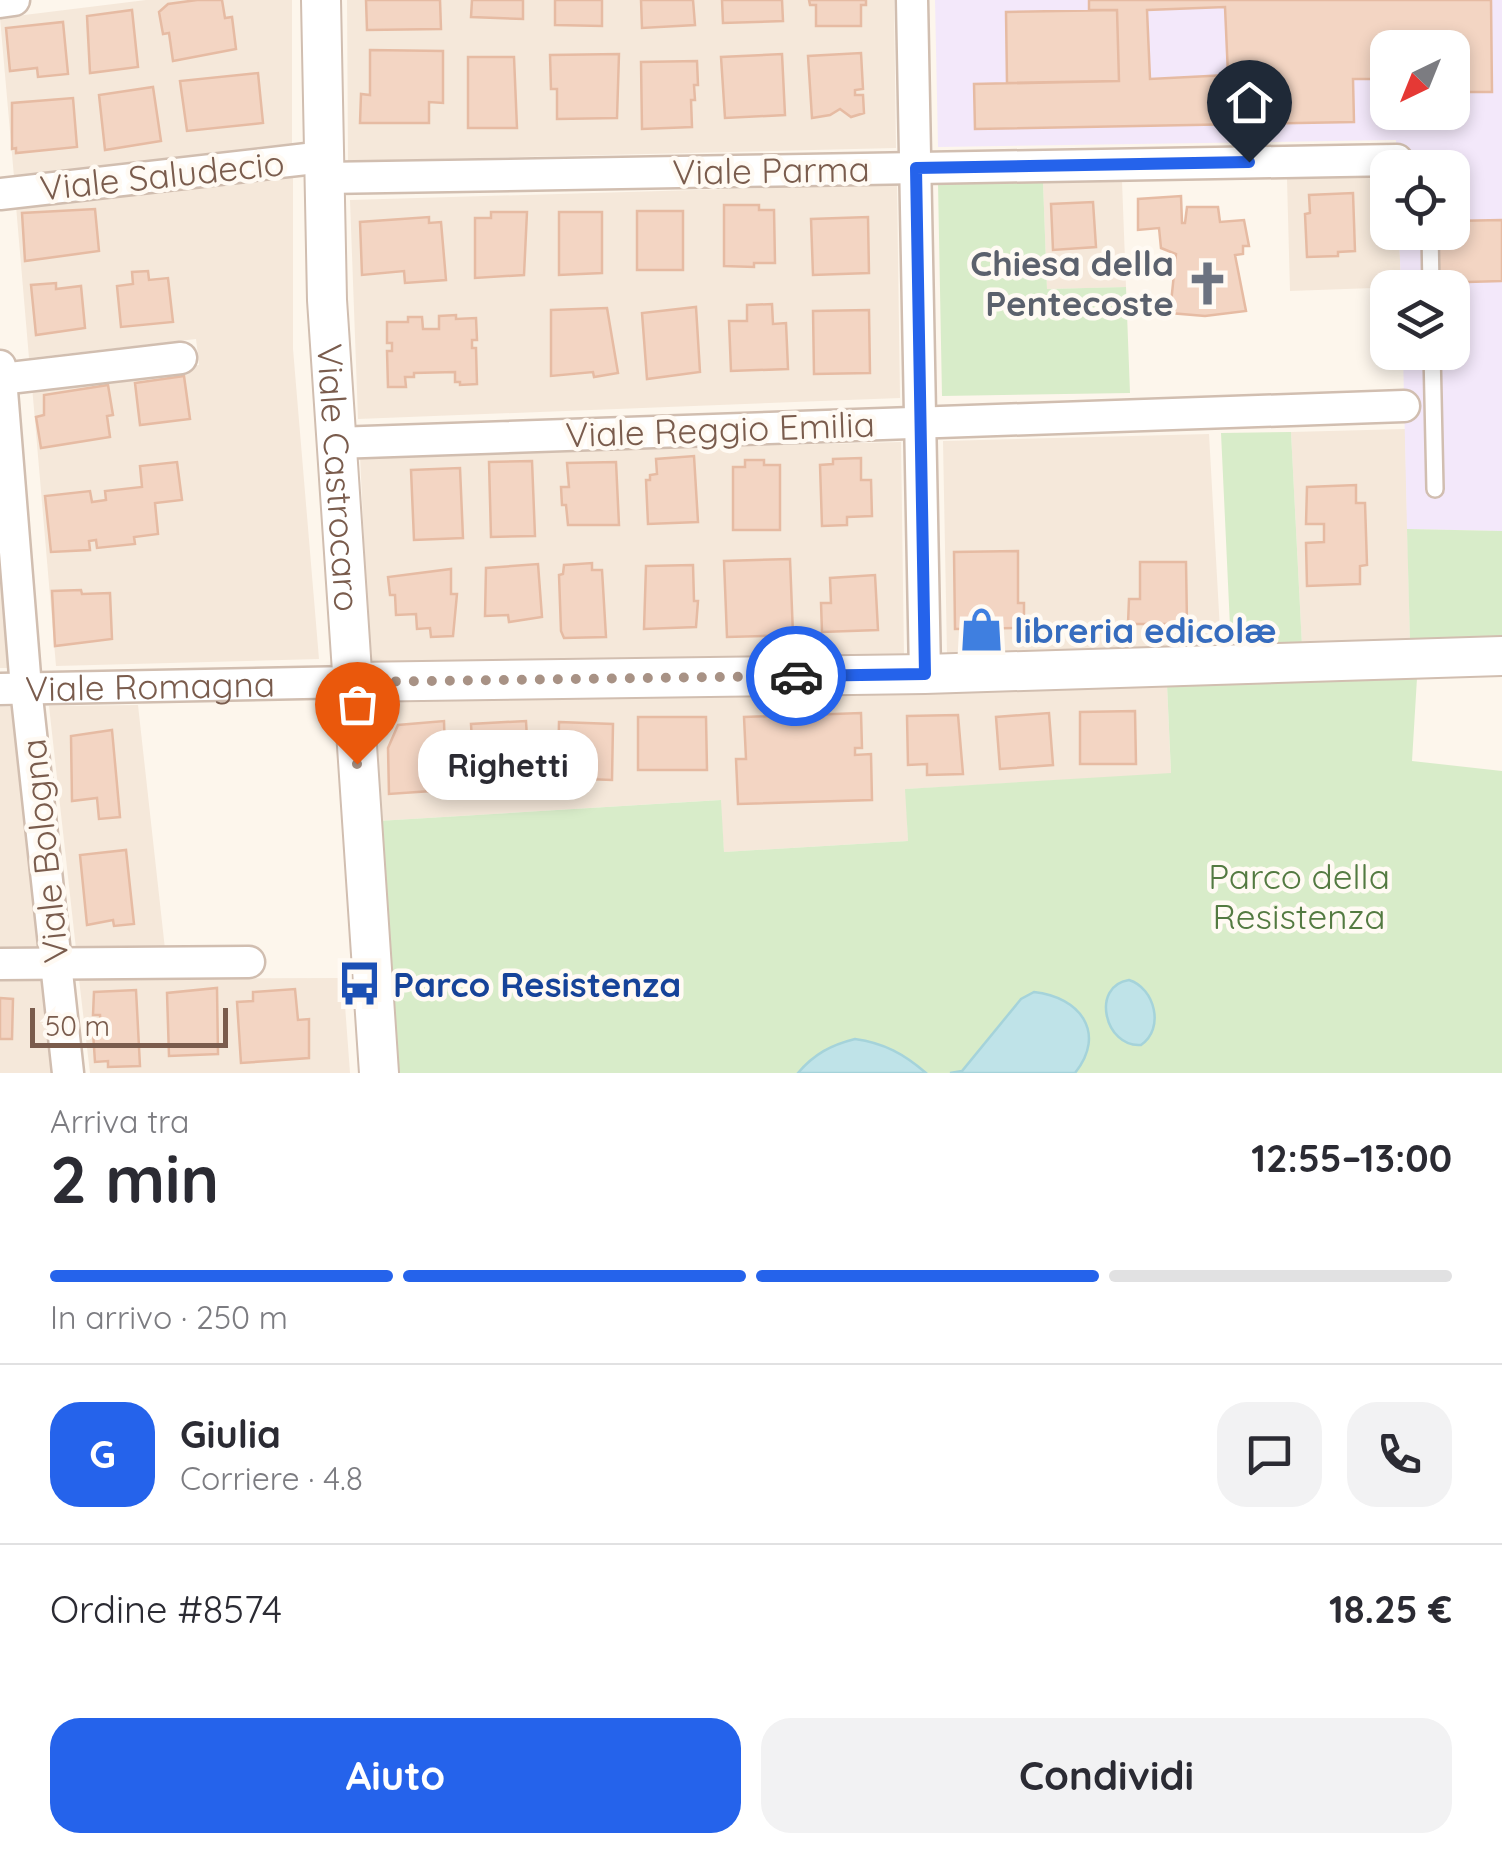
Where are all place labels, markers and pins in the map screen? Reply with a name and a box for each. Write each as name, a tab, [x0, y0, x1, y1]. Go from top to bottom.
pin	[1207, 60, 1292, 163]
place label: Chiesa della Pentecoste	[970, 241, 1174, 325]
church icon: Chiesa della Pentecoste	[1183, 259, 1231, 307]
shop icon: libreria edicolæ	[957, 606, 1005, 654]
place label: libreria edicolæ	[1014, 608, 1277, 652]
pin	[315, 662, 400, 765]
callout: Righetti	[417, 729, 597, 799]
bus stop icon: Parco Resistenza	[336, 960, 384, 1008]
place label: Parco Resistenza	[393, 962, 681, 1006]

